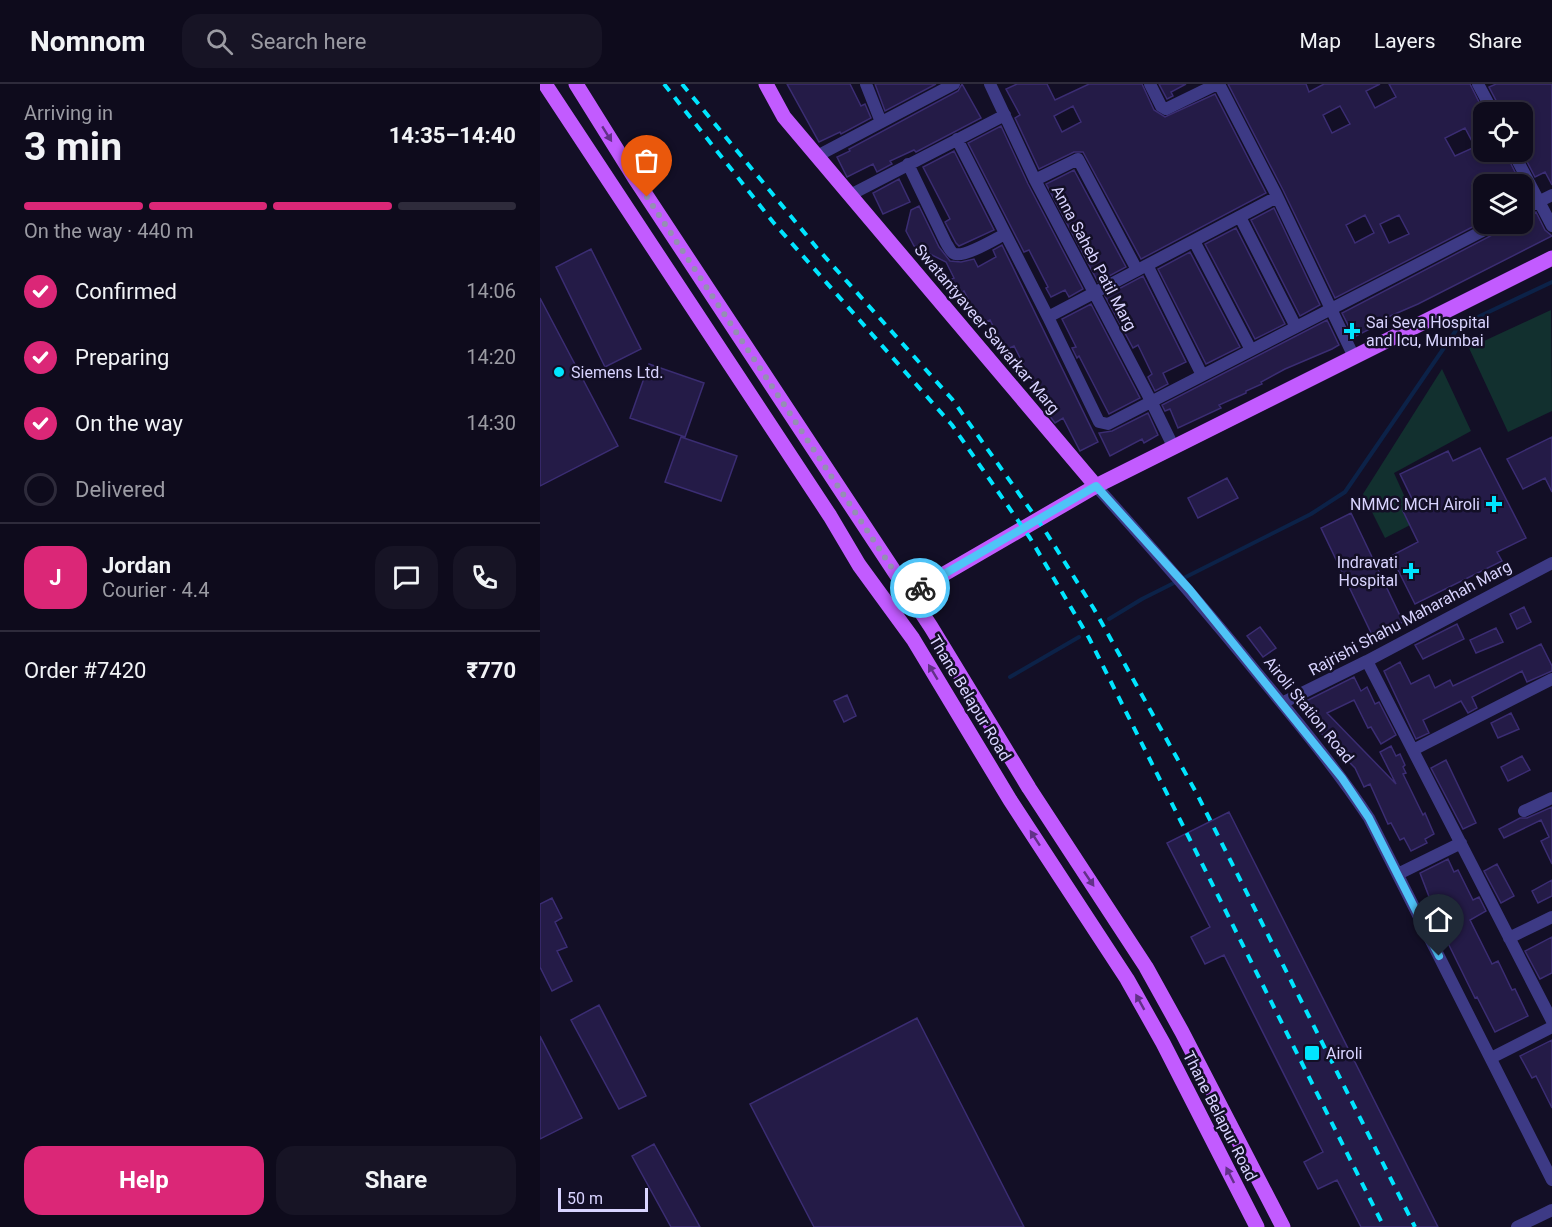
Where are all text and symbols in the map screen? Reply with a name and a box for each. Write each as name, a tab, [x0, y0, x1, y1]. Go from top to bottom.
search box	[182, 14, 602, 68]
text: Nomnom	[30, 25, 146, 58]
icon: search	[203, 25, 236, 58]
text: Search here	[251, 29, 366, 54]
text: Map	[1299, 29, 1341, 53]
text: Layers	[1374, 29, 1435, 53]
text: Share	[1468, 29, 1522, 53]
text: Arriving in	[24, 101, 113, 125]
map controls	[1473, 102, 1533, 234]
button: locate	[1473, 102, 1533, 162]
text: 14:35–14:40	[389, 123, 516, 148]
text: 3 min	[24, 124, 122, 170]
one-way arrow	[601, 125, 613, 141]
pin	[621, 135, 672, 197]
icon: bag	[630, 144, 663, 177]
button: layers	[1473, 174, 1533, 234]
street label: Anna Saheb Patil Marg	[1048, 182, 1140, 334]
text: On the way · 440 m	[24, 219, 193, 243]
street label: Swatantyaveer Sawarkar Marg	[910, 240, 1064, 418]
icon: check	[24, 275, 57, 308]
text: Confirmed	[75, 279, 177, 304]
text: 14:06	[466, 279, 516, 303]
place label: Sai Seva Hospital and Icu, Mumbai	[1366, 313, 1490, 350]
marker: Sai Seva Hospital and Icu, Mumbai	[1343, 322, 1361, 340]
icon: check	[24, 341, 57, 374]
text: Preparing	[75, 345, 169, 370]
text: 14:20	[466, 345, 516, 369]
place label: Siemens Ltd.	[571, 363, 664, 382]
marker: Siemens Ltd.	[552, 365, 566, 379]
icon: check	[24, 407, 57, 440]
text: On the way	[75, 411, 183, 436]
text: 14:30	[466, 411, 516, 435]
text: Delivered	[75, 477, 165, 502]
place label: NMMC MCH Airoli	[1350, 495, 1480, 514]
marker: NMMC MCH Airoli	[1485, 495, 1503, 513]
button: chat	[375, 546, 438, 609]
button: phone	[453, 546, 516, 609]
text: Jordan	[102, 553, 171, 578]
place label: Indravati Hospital	[1337, 553, 1398, 590]
street label: Rajrishi Shahu Maharahah Marg	[1306, 556, 1514, 680]
courier	[890, 558, 950, 618]
marker: Indravati Hospital	[1402, 562, 1420, 580]
text: J	[49, 565, 62, 590]
icon: bike	[904, 572, 937, 605]
text: Courier · 4.4	[102, 578, 209, 602]
street label: Thane Belapur Road	[925, 632, 1015, 764]
street label: Airoli Station Road	[1260, 653, 1358, 767]
text: Order #7420	[24, 658, 146, 683]
text: ₹770	[467, 658, 516, 683]
one-way arrow	[927, 664, 938, 680]
one-way arrow	[1030, 830, 1041, 846]
one-way arrow	[1083, 871, 1094, 887]
pin	[1413, 894, 1464, 956]
icon: home	[1422, 903, 1455, 936]
one-way arrow	[1135, 993, 1145, 1010]
marker: Airoli	[1303, 1044, 1321, 1062]
place label: Airoli	[1326, 1044, 1363, 1063]
street label: Thane Belapur Road	[1179, 1048, 1261, 1184]
button: Help	[24, 1146, 264, 1215]
button: Share	[276, 1146, 516, 1215]
one-way arrow	[1226, 1166, 1236, 1184]
scale bar	[558, 1185, 648, 1212]
text: 50 m	[567, 1189, 603, 1208]

